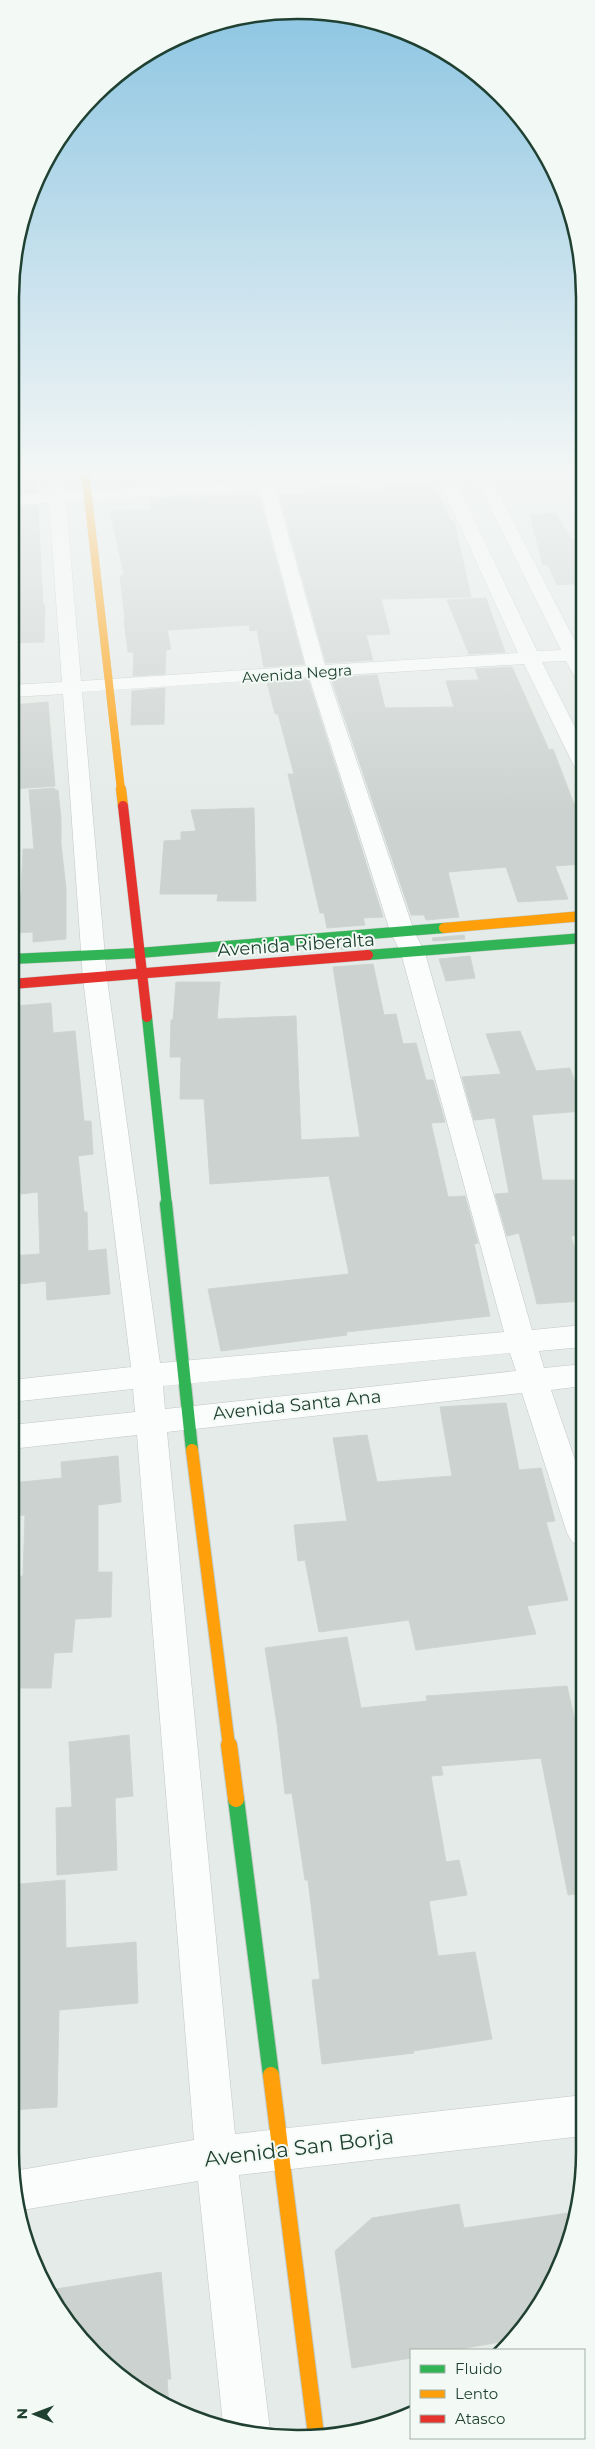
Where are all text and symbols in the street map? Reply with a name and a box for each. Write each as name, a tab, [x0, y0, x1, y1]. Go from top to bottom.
street label: Avenida Negra	[241, 660, 353, 687]
street label: Avenida Riberalta	[217, 929, 375, 961]
street label: Avenida Santa Ana	[212, 1385, 382, 1425]
street label: Avenida San Borja	[203, 2123, 395, 2172]
legend	[410, 2349, 585, 2439]
text: Fluido	[455, 2359, 502, 2378]
text: Lento	[455, 2384, 498, 2403]
north arrow	[10, 2389, 60, 2439]
text: N	[13, 2408, 31, 2420]
text: Atasco	[455, 2409, 505, 2428]

